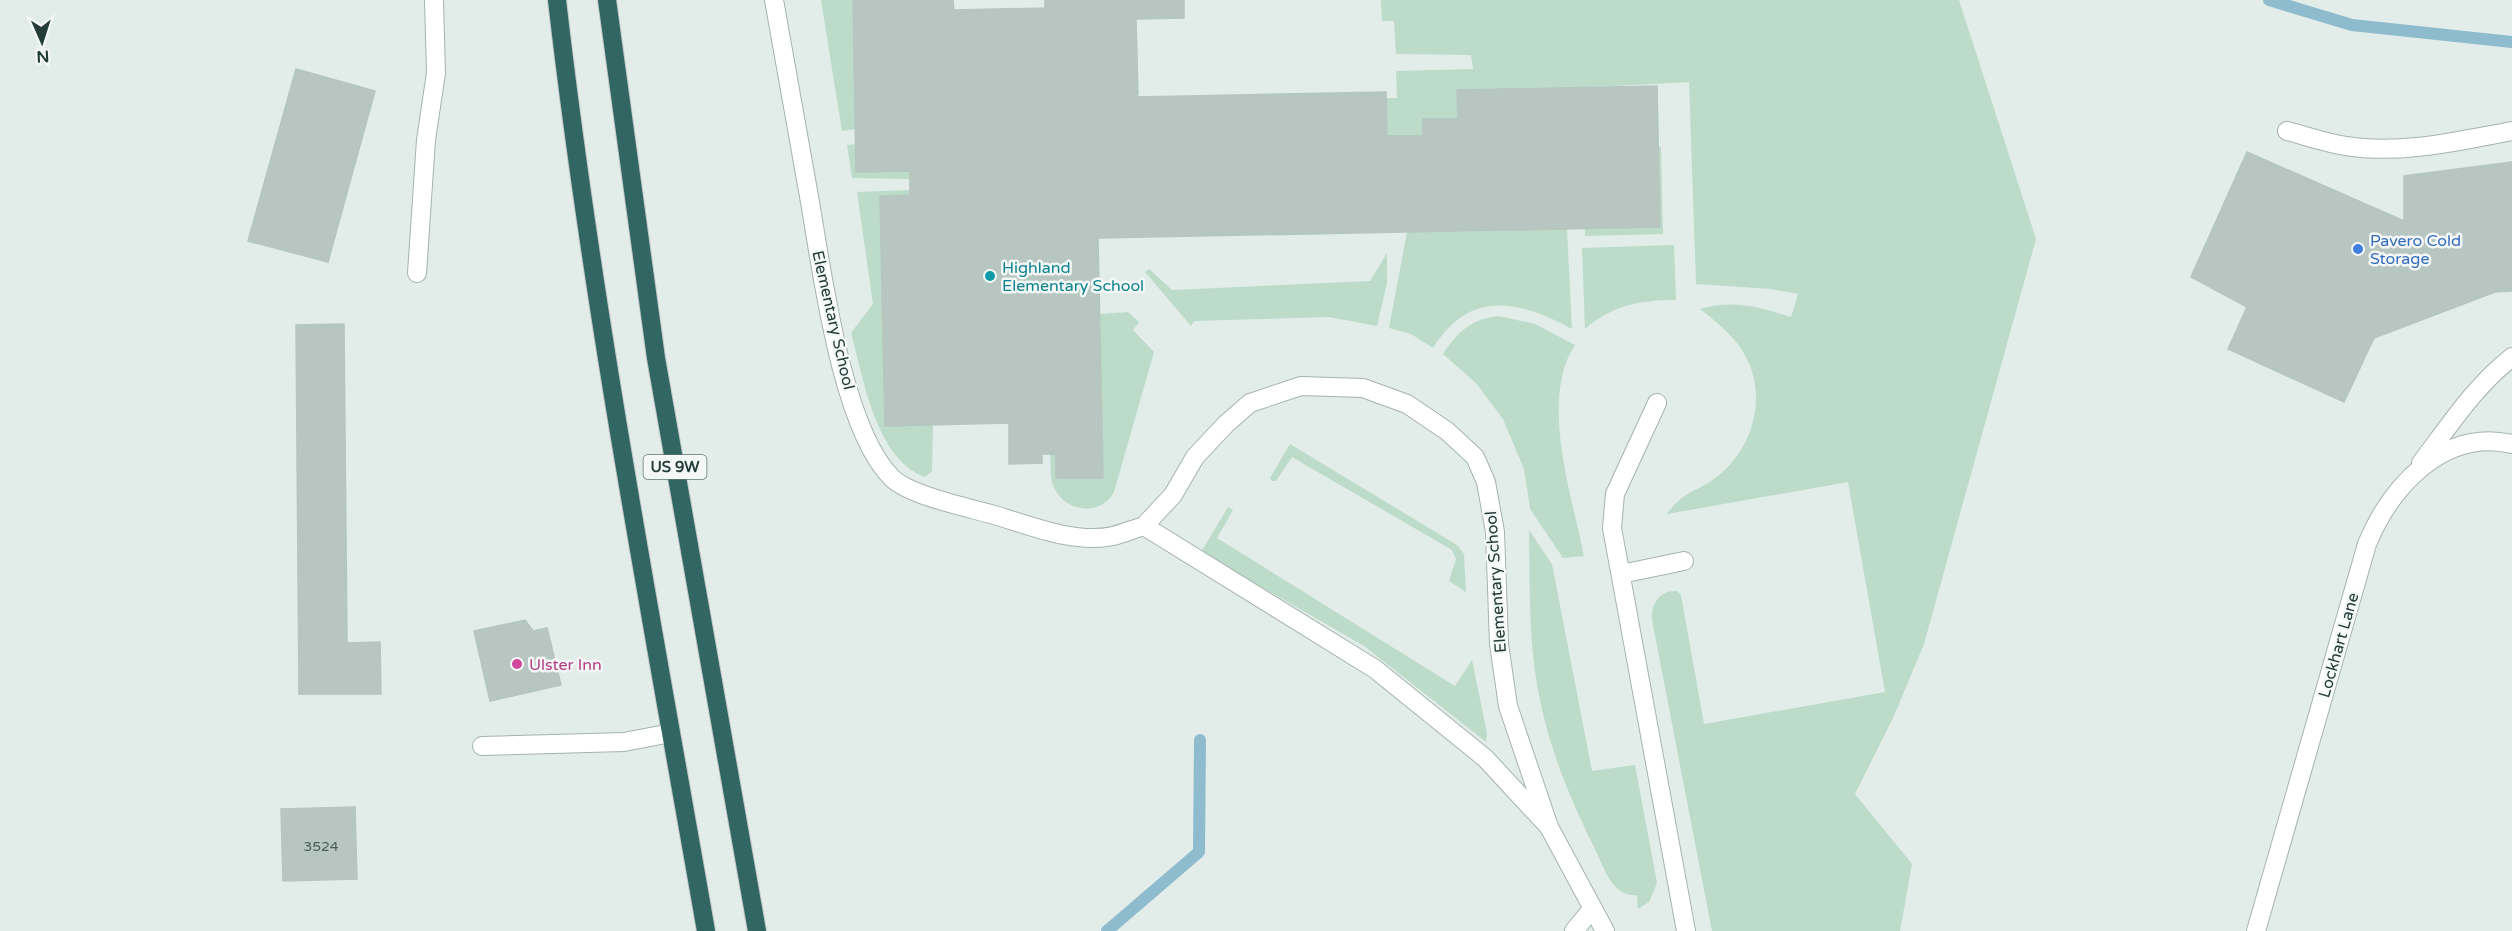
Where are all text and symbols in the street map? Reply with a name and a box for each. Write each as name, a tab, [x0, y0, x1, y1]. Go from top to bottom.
north arrow	[12, 12, 72, 72]
text: N	[36, 46, 50, 66]
place label: Pavero Cold Storage	[2370, 231, 2461, 269]
marker: Pavero Cold Storage	[2351, 242, 2365, 256]
street label: Elementary School	[807, 249, 859, 392]
place label: Highland Elementary School	[1002, 258, 1144, 296]
marker: Highland Elementary School	[983, 269, 997, 283]
road number: US 9W	[644, 455, 706, 479]
street label: Elementary School	[1481, 510, 1511, 654]
street label: Lockhart Lane	[2314, 590, 2364, 700]
place label: Ulster Inn	[529, 655, 602, 675]
marker: Ulster Inn	[510, 657, 524, 671]
house number: 3524	[303, 838, 339, 855]

